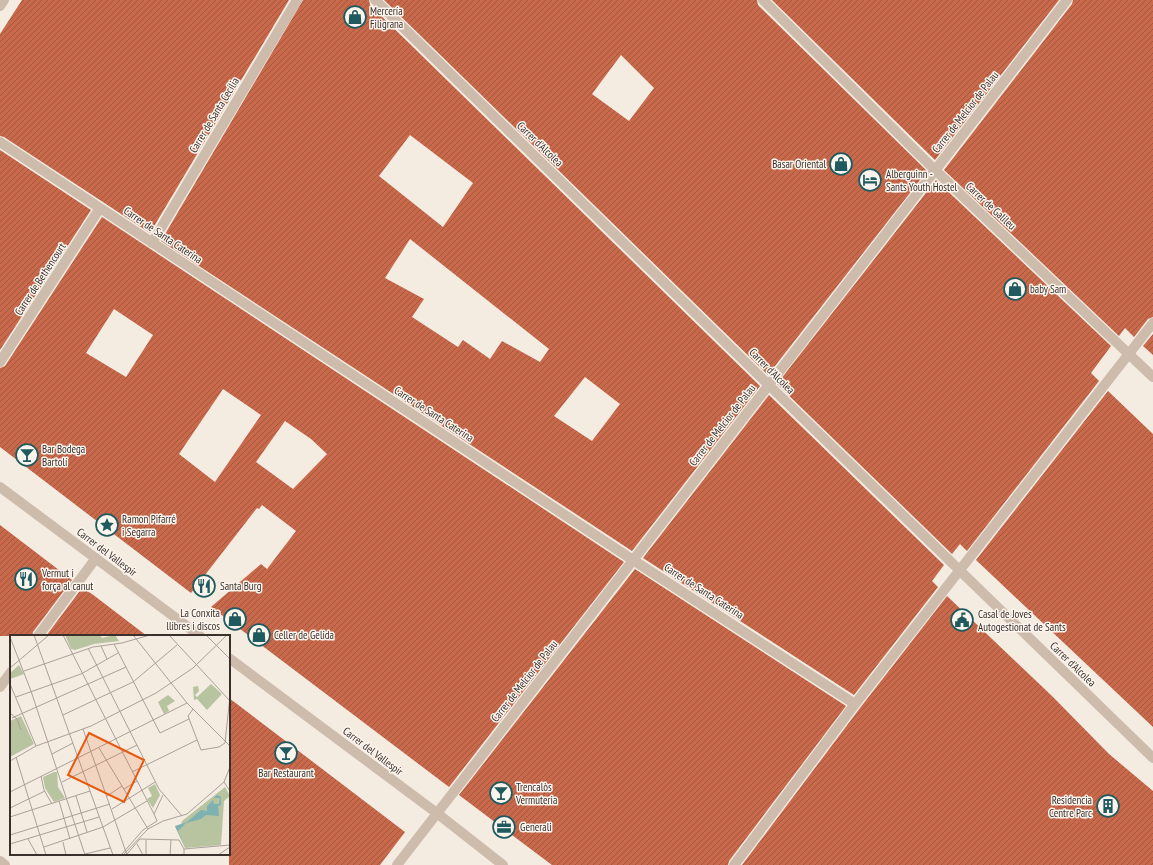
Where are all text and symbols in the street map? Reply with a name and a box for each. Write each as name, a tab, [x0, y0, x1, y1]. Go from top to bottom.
shop icon: Mercería Filigrana	[342, 4, 368, 30]
place label: Mercería Filigrana	[370, 4, 403, 31]
street label: Carrer de Melcior de Palau	[929, 68, 1001, 156]
street label: Carrer de Santa Cecília	[186, 75, 242, 155]
street label: Carrer d'Alcolea	[514, 119, 566, 169]
shop icon: Basar Oriental	[828, 151, 854, 177]
place label: Basar Oriental	[772, 157, 826, 171]
hotel icon: Alberguinn - Sants Youth Hostel	[857, 167, 883, 193]
place label: Alberguinn - Sants Youth Hostel	[886, 167, 958, 194]
street label: Carrer de Galileu	[963, 179, 1019, 233]
street label: Carrer de Santa Caterina	[121, 203, 205, 267]
street label: Carrer de Bethencourt	[11, 240, 69, 318]
shop icon: baby Sam	[1002, 276, 1028, 302]
place label: baby Sam	[1030, 282, 1066, 296]
street label: Carrer d'Alcolea	[746, 345, 798, 397]
street label: Carrer de Melcior de Palau	[686, 381, 758, 469]
street label: Carrer de Santa Caterina	[392, 383, 476, 445]
bar icon: Bar Bodega Bartolí	[14, 442, 40, 468]
place label: Bar Bodega Bartolí	[42, 442, 85, 469]
place icon: Ramon Pifarré i Segarra	[94, 512, 120, 538]
place label: Ramon Pifarré i Segarra	[122, 512, 176, 539]
street label: Carrer del Vallespir	[74, 525, 140, 579]
street label: Carrer de Santa Caterina	[662, 560, 746, 622]
restaurant icon: Vermut i força al canut	[13, 566, 39, 592]
place label: Vermut i força al canut	[41, 566, 93, 593]
restaurant icon: Santa Burg	[191, 573, 217, 599]
place label: Santa Burg	[220, 579, 262, 593]
place label: La Conxita llibres i discos	[166, 606, 220, 633]
shop icon: La Conxita llibres i discos	[222, 606, 248, 632]
public building icon: Casal de Joves Autogestionat de Sants	[949, 607, 975, 633]
place label: Casal de Joves Autogestionat de Sants	[978, 607, 1066, 634]
shop icon: Celler de Gelida	[246, 622, 272, 648]
place label: Celler de Gelida	[274, 628, 334, 642]
inset map	[10, 635, 230, 855]
street label: Carrer de Melcior de Palau	[488, 637, 560, 725]
street label: Carrer d'Alcolea	[1047, 639, 1099, 689]
street label: Carrer del Vallespir	[340, 724, 406, 778]
bar icon: Bar Restaurant	[273, 740, 299, 766]
place label: Bar Restaurant	[258, 766, 314, 780]
bar icon: Trencalòs Vermuteria	[488, 780, 514, 806]
place label: Trencalòs Vermuteria	[515, 780, 557, 807]
place label: Residencia Centre Parc	[1049, 793, 1092, 820]
building icon: Residencia Centre Parc	[1095, 793, 1121, 819]
office icon: Generali	[491, 814, 517, 840]
place label: Generali	[520, 820, 552, 834]

